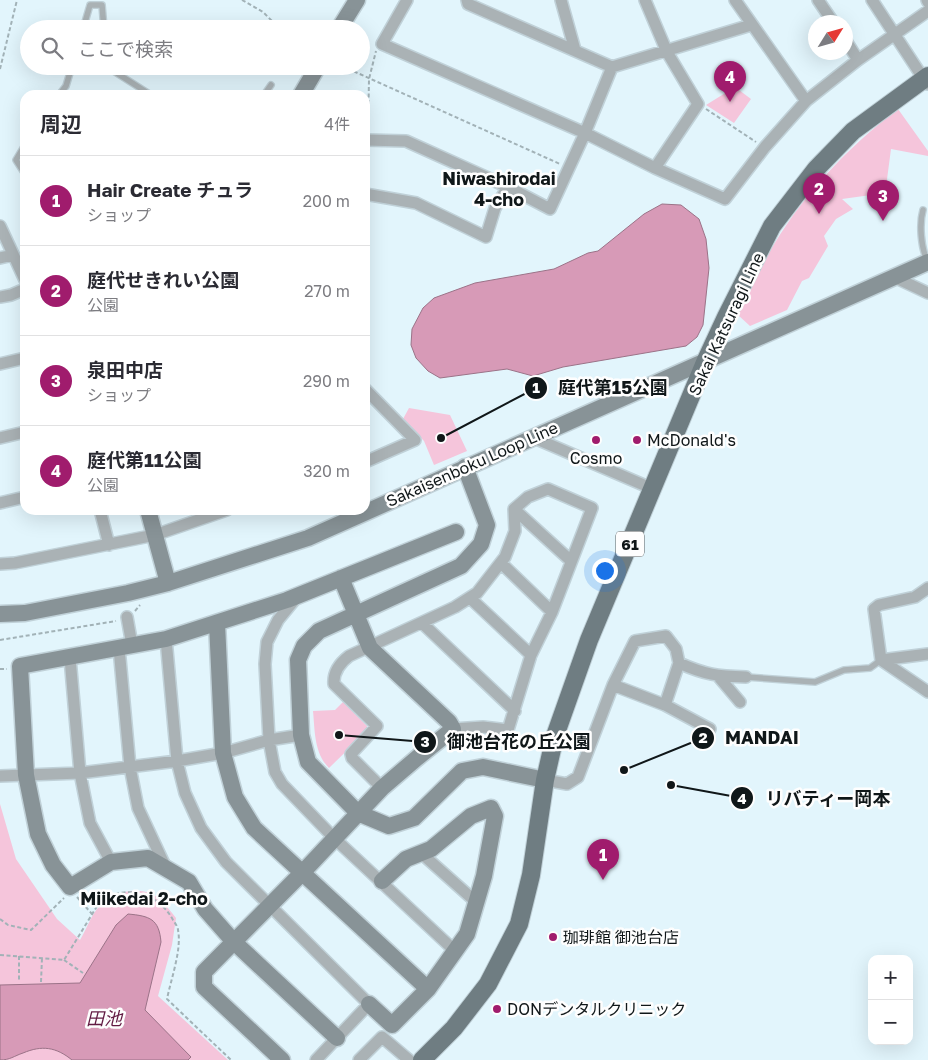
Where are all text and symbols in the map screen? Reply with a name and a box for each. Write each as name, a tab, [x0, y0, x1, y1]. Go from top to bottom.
north arrow	[808, 15, 853, 60]
search box	[20, 20, 370, 75]
icon: search	[38, 34, 66, 62]
text: ここで検索	[78, 37, 173, 60]
pin: 4	[714, 61, 746, 102]
text: 周辺	[40, 111, 82, 137]
text: 4件	[324, 114, 350, 134]
district label: Niwashirodai 4-cho	[442, 167, 556, 210]
pin: 2	[803, 173, 835, 214]
text: Hair Create チュラ	[87, 178, 253, 201]
pin: 3	[867, 180, 899, 221]
text: 1	[52, 191, 60, 211]
text: 200 m	[303, 191, 350, 211]
text: ショップ	[87, 205, 151, 225]
street label: Sakai Katsuragi Line	[684, 249, 768, 399]
text: 庭代せきれい公園	[87, 268, 239, 291]
text: 2	[51, 281, 61, 301]
text: 270 m	[304, 281, 350, 301]
text: 公園	[87, 295, 119, 315]
text: 泉田中店	[87, 358, 163, 381]
text: 3	[51, 371, 61, 391]
text: 290 m	[303, 371, 350, 391]
callout: 庭代第15公園	[523, 371, 678, 404]
text: 庭代第15公園	[558, 376, 668, 398]
text: 1	[532, 378, 540, 396]
text: ショップ	[87, 385, 151, 405]
street label: Sakaisenboku Loop Line	[383, 417, 561, 511]
place label: McDonald's	[647, 430, 736, 450]
marker: Cosmo	[590, 434, 602, 446]
marker: McDonald's	[631, 434, 643, 446]
text: 庭代第11公園	[87, 448, 202, 471]
place label: Cosmo	[570, 448, 622, 468]
text: 4	[51, 461, 61, 481]
text: 320 m	[303, 461, 350, 481]
text: 公園	[87, 475, 119, 495]
road number: 61	[616, 532, 644, 556]
your location	[592, 558, 618, 584]
callout: MANDAI	[690, 722, 809, 755]
callout: 御池台花の丘公園	[412, 725, 601, 758]
text: MANDAI	[725, 726, 799, 748]
text: 2	[698, 728, 708, 746]
text: 御池台花の丘公園	[446, 730, 591, 752]
text: 3	[420, 732, 430, 750]
callout: リバティー岡本	[730, 782, 901, 815]
text: リバティー岡本	[766, 787, 890, 809]
text: 4	[737, 789, 747, 807]
pin: 1	[587, 839, 619, 880]
district label: Miikedai 2-cho	[80, 887, 208, 909]
place label: 珈琲館 御池台店	[563, 927, 679, 947]
marker: 珈琲館 御池台店	[547, 931, 559, 943]
map controls	[868, 955, 913, 1045]
button: +	[868, 955, 913, 1000]
place label: DONデンタルクリニック	[507, 999, 686, 1019]
button: −	[868, 1000, 913, 1045]
marker: DONデンタルクリニック	[491, 1003, 503, 1015]
water label: 田池	[86, 1007, 124, 1029]

